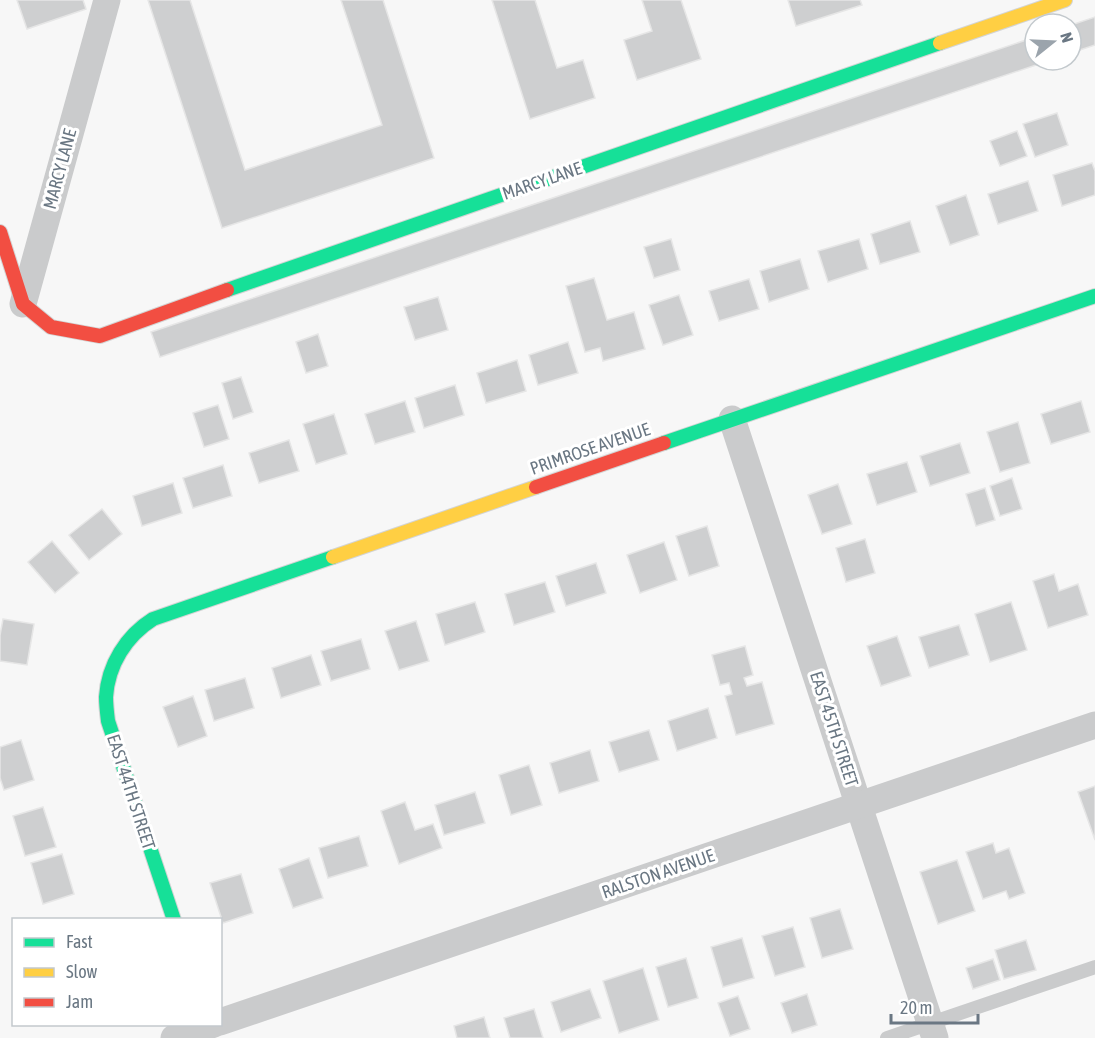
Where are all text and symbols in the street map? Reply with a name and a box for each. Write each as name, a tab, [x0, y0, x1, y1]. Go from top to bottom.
north arrow	[1023, 12, 1083, 72]
text: N	[1057, 30, 1077, 45]
street label: MARCY LANE	[39, 126, 80, 211]
street label: MARCY LANE	[499, 157, 584, 204]
street label: PRIMROSE AVENUE	[527, 418, 653, 479]
street label: EAST 45TH STREET	[806, 669, 863, 789]
street label: EAST 44TH STREET	[103, 732, 160, 852]
street label: RALSTON AVENUE	[599, 844, 717, 903]
legend	[12, 918, 222, 1026]
text: Fast	[66, 931, 93, 952]
text: Slow	[66, 961, 97, 982]
scale bar	[891, 987, 978, 1025]
text: Jam	[66, 991, 93, 1012]
text: 20 m	[900, 997, 932, 1018]

